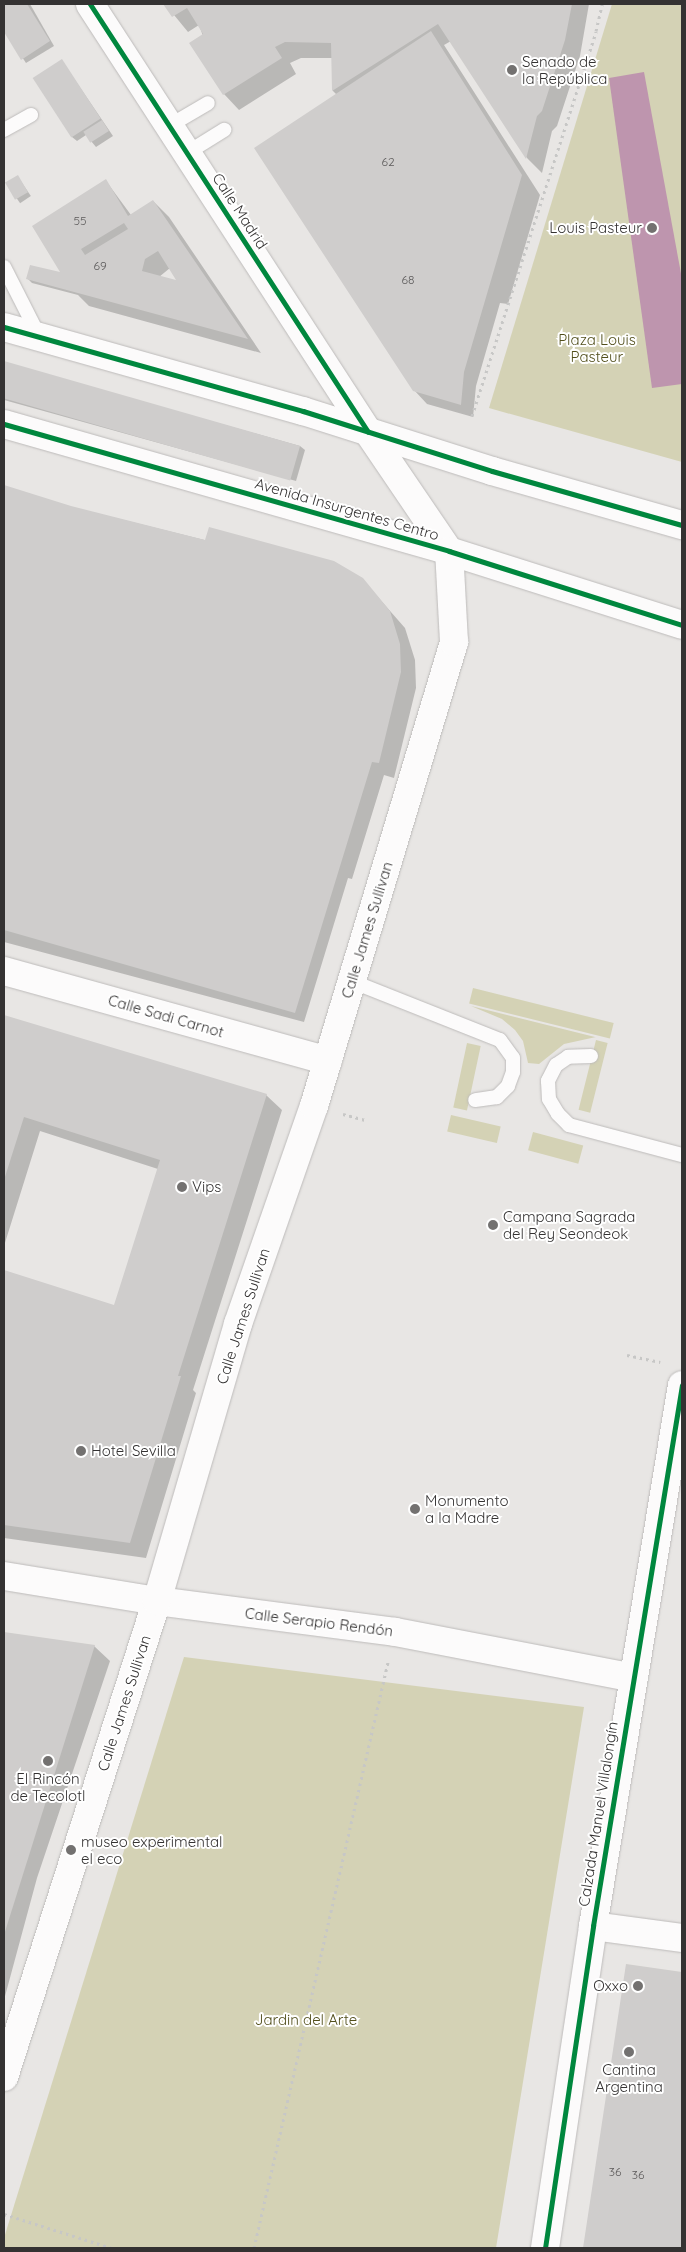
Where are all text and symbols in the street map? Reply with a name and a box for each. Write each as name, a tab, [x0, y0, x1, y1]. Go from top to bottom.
place label: Senado de la República	[522, 52, 607, 87]
marker: Senado de la República	[506, 64, 518, 76]
house number: 62	[381, 155, 395, 169]
street label: Calle Madrid	[209, 170, 271, 252]
house number: 55	[73, 214, 87, 228]
place label: Louis Pasteur	[549, 219, 642, 237]
marker: Louis Pasteur	[646, 222, 658, 234]
house number: 69	[93, 259, 107, 273]
house number: 68	[402, 273, 414, 287]
park label: Plaza Louis Pasteur	[558, 330, 636, 365]
street label: Avenida Insurgentes Centro	[253, 474, 441, 544]
street label: Calle James Sullivan	[338, 860, 396, 1000]
street label: Calle Sadi Carnot	[106, 991, 226, 1041]
place label: Vips	[192, 1178, 221, 1196]
marker: Vips	[176, 1181, 188, 1193]
place label: Campana Sagrada del Rey Seondeok	[503, 1207, 635, 1242]
marker: Campana Sagrada del Rey Seondeok	[487, 1219, 499, 1231]
street label: Calle James Sullivan	[213, 1246, 273, 1386]
place label: Hotel Sevilla	[91, 1442, 176, 1460]
marker: Hotel Sevilla	[75, 1445, 87, 1457]
place label: Monumento a la Madre	[425, 1491, 509, 1526]
marker: Monumento a la Madre	[409, 1503, 421, 1515]
street label: Calle Serapio Rendón	[244, 1604, 394, 1640]
street label: Calle James Sullivan	[94, 1633, 154, 1773]
street label: Calzada Manuel Villalongín	[574, 1720, 622, 1908]
marker: El Rincón de Tecolotl	[42, 1755, 54, 1767]
place label: El Rincón de Tecolotl	[10, 1769, 86, 1804]
place label: museo experimental el eco	[81, 1832, 223, 1867]
marker: museo experimental el eco	[65, 1844, 77, 1856]
place label: Oxxo	[593, 1977, 628, 1995]
marker: Oxxo	[632, 1980, 644, 1992]
park label: Jardin del Arte	[255, 2011, 357, 2029]
marker: Cantina Argentina	[623, 2046, 635, 2058]
place label: Cantina Argentina	[595, 2060, 663, 2095]
house number: 36	[609, 2165, 621, 2179]
house number: 36	[632, 2168, 644, 2182]

